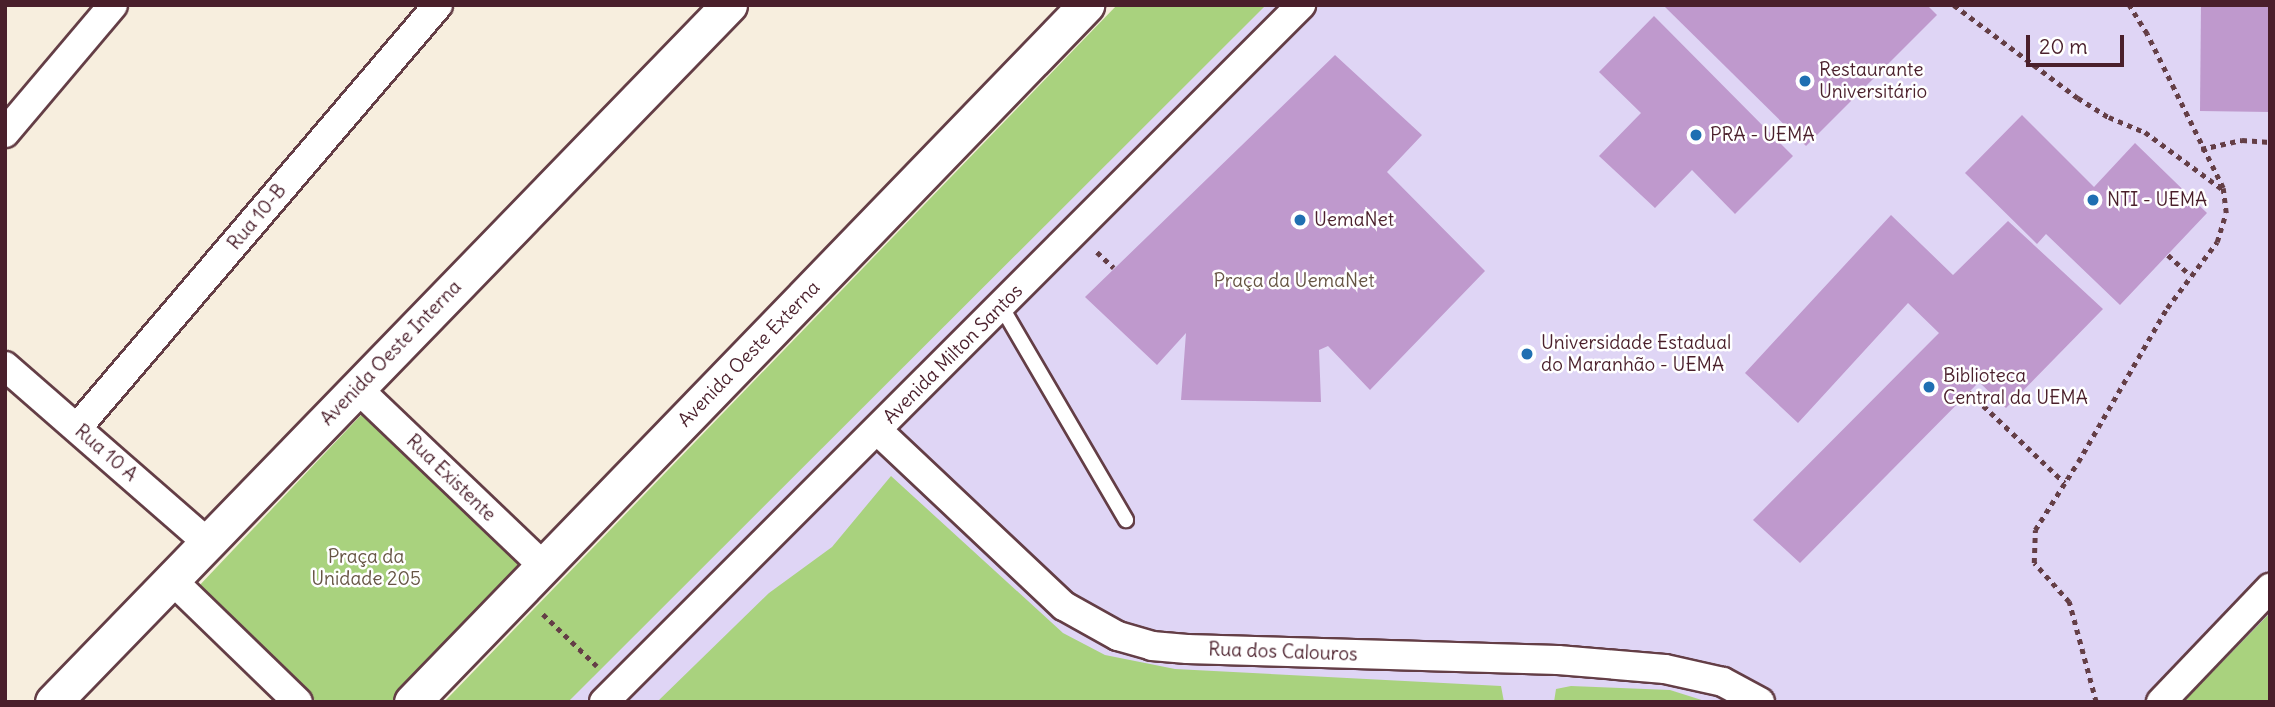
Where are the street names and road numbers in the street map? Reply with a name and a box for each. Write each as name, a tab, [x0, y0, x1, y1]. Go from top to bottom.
street label: Rua 10-B	[223, 179, 291, 255]
street label: Avenida Oeste Interna	[316, 276, 466, 430]
street label: Avenida Oeste Externa	[673, 276, 825, 432]
street label: Avenida Milton Santos	[879, 280, 1027, 428]
street label: Rua 10 A	[70, 420, 142, 486]
street label: Rua Existente	[402, 430, 500, 526]
street label: Rua dos Calouros	[1208, 638, 1358, 666]

